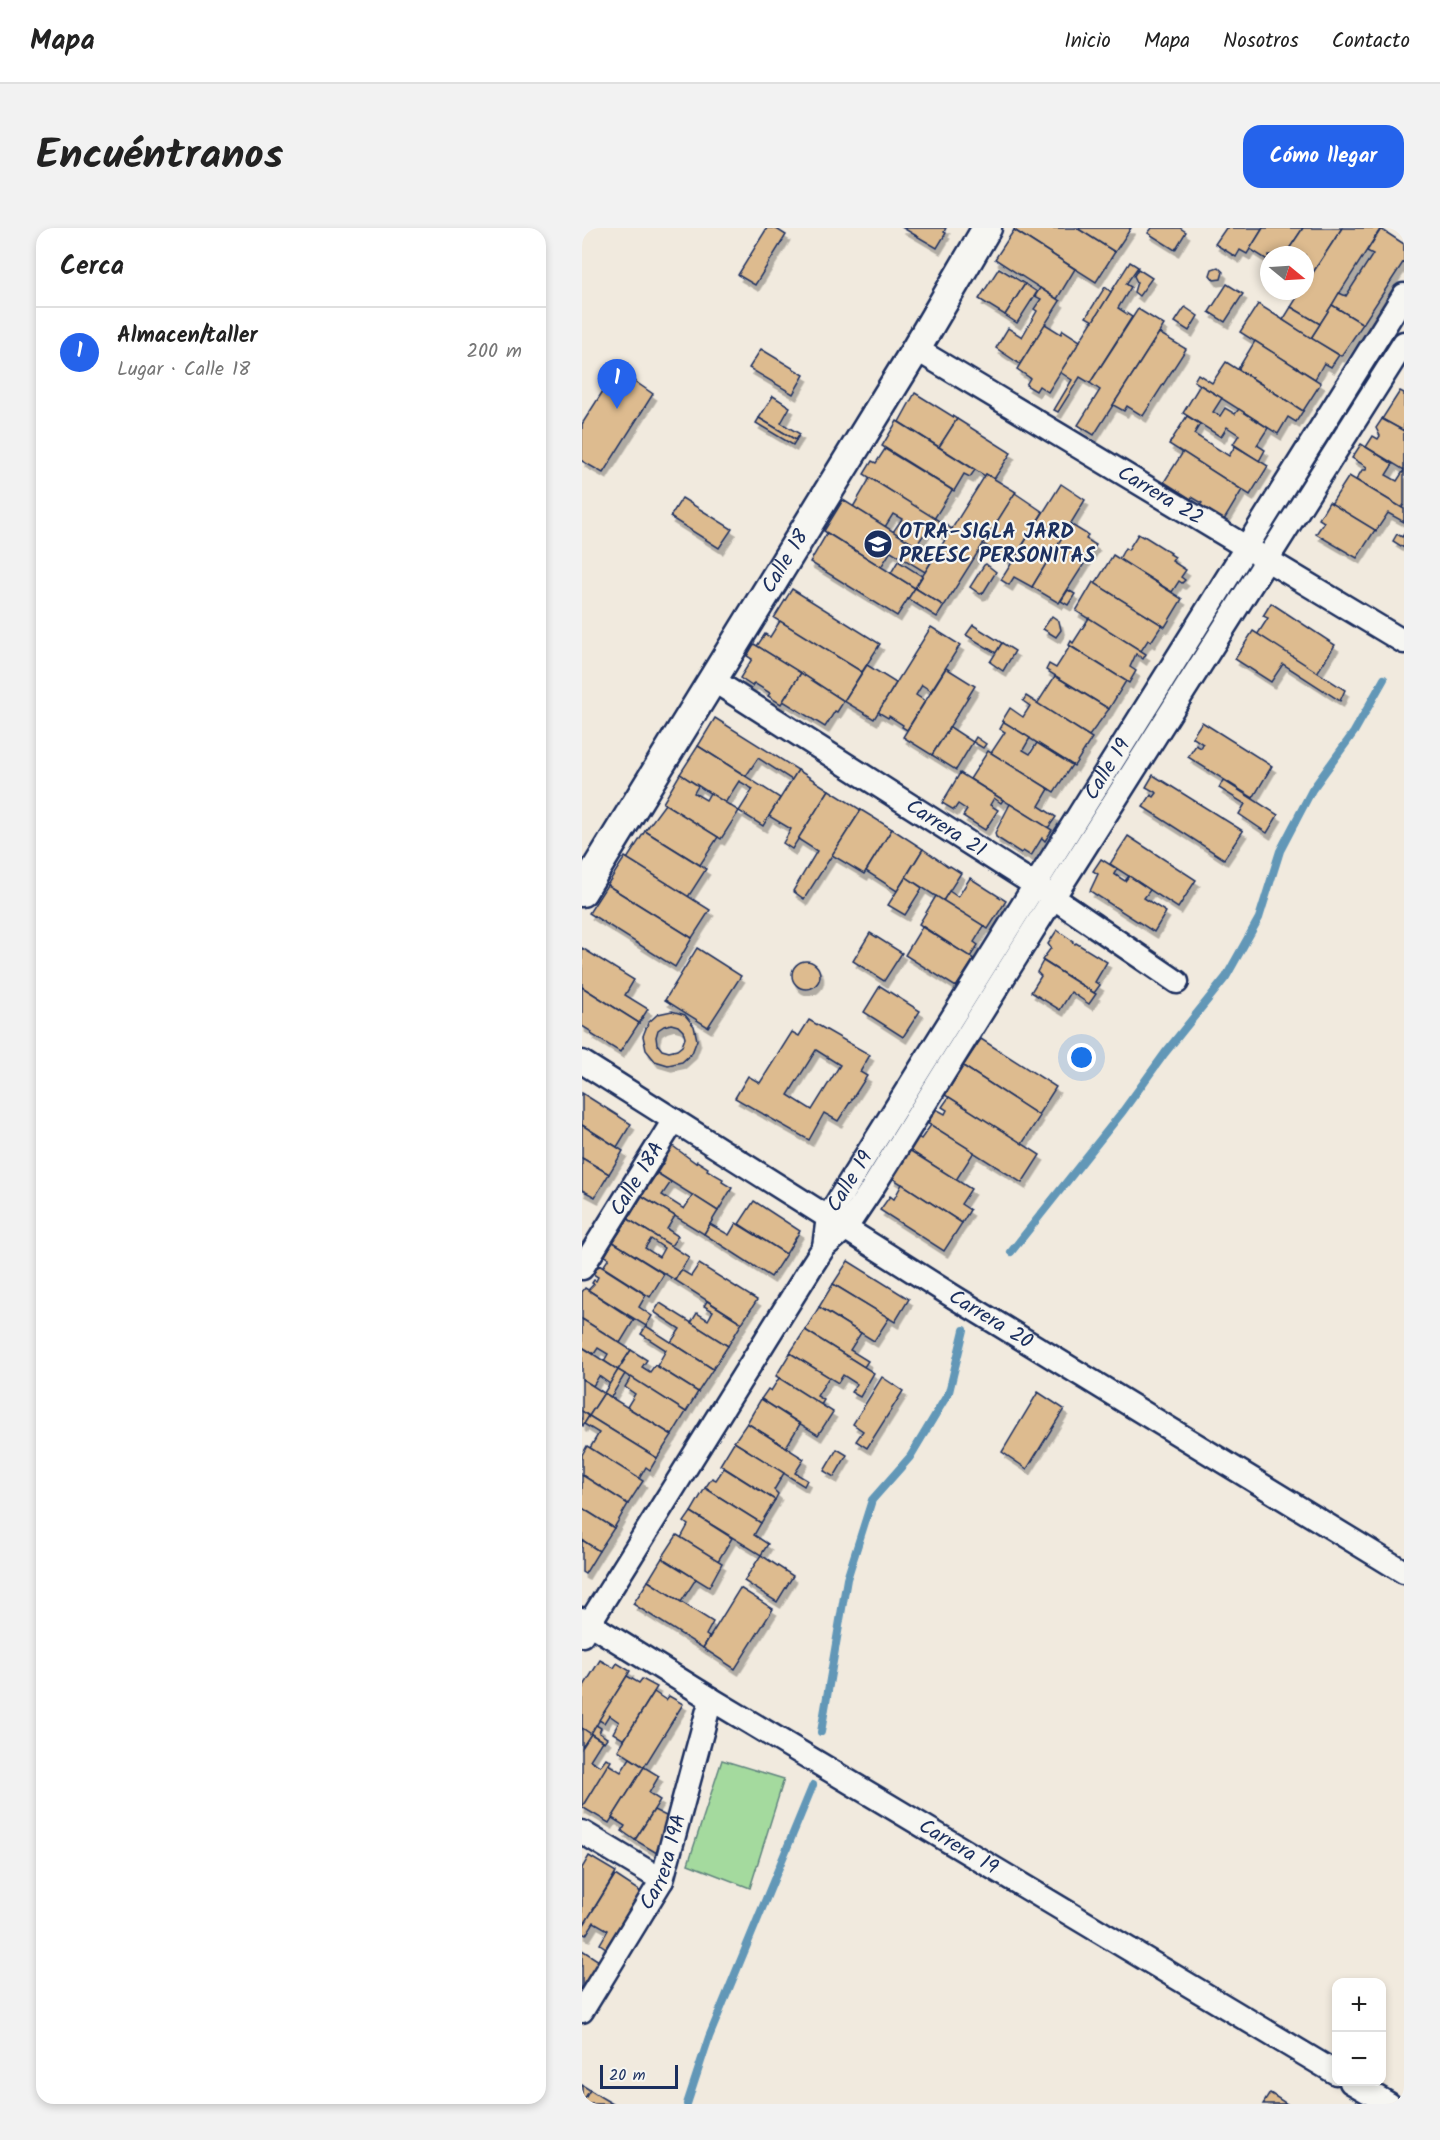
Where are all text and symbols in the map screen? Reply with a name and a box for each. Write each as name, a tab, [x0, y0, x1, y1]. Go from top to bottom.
text: Mapa	[30, 19, 95, 64]
text: Inicio	[1064, 25, 1111, 58]
text: Mapa	[1144, 25, 1190, 58]
text: Nosotros	[1223, 25, 1299, 58]
text: Contacto	[1332, 25, 1410, 58]
text: Encuéntranos	[36, 123, 283, 190]
button: Cómo llegar	[1243, 125, 1404, 188]
text: Cerca	[60, 246, 124, 288]
north arrow	[1260, 246, 1314, 300]
text: Almacen/taller	[117, 319, 257, 354]
text: 1	[76, 336, 83, 368]
text: 200 m	[466, 336, 522, 368]
text: Lugar · Calle 18	[117, 354, 250, 386]
pin: 1	[597, 360, 636, 409]
street label: Carrera 22	[1111, 457, 1210, 534]
place label: OTRA-SIGLA JARD PREESC PERSONITAS	[899, 516, 1096, 573]
street label: Calle 18	[753, 523, 818, 600]
school or university icon: OTRA-SIGLA JARD PREESC PERSONITAS	[862, 528, 894, 560]
street label: Calle 19	[1076, 732, 1139, 807]
street label: Carrera 21	[899, 790, 993, 866]
your location	[1067, 1043, 1096, 1072]
street label: Calle 18A	[602, 1135, 673, 1223]
street label: Calle 19	[818, 1144, 882, 1219]
street label: Carrera 20	[942, 1281, 1039, 1358]
street label: Carrera 19A	[631, 1810, 696, 1917]
street label: Carrera 19	[912, 1810, 1004, 1884]
map controls	[1332, 1978, 1386, 2086]
button: +	[1332, 1978, 1386, 2032]
button: −	[1332, 2032, 1386, 2086]
scale bar	[600, 2062, 678, 2090]
text: 20 m	[609, 2063, 645, 2088]

